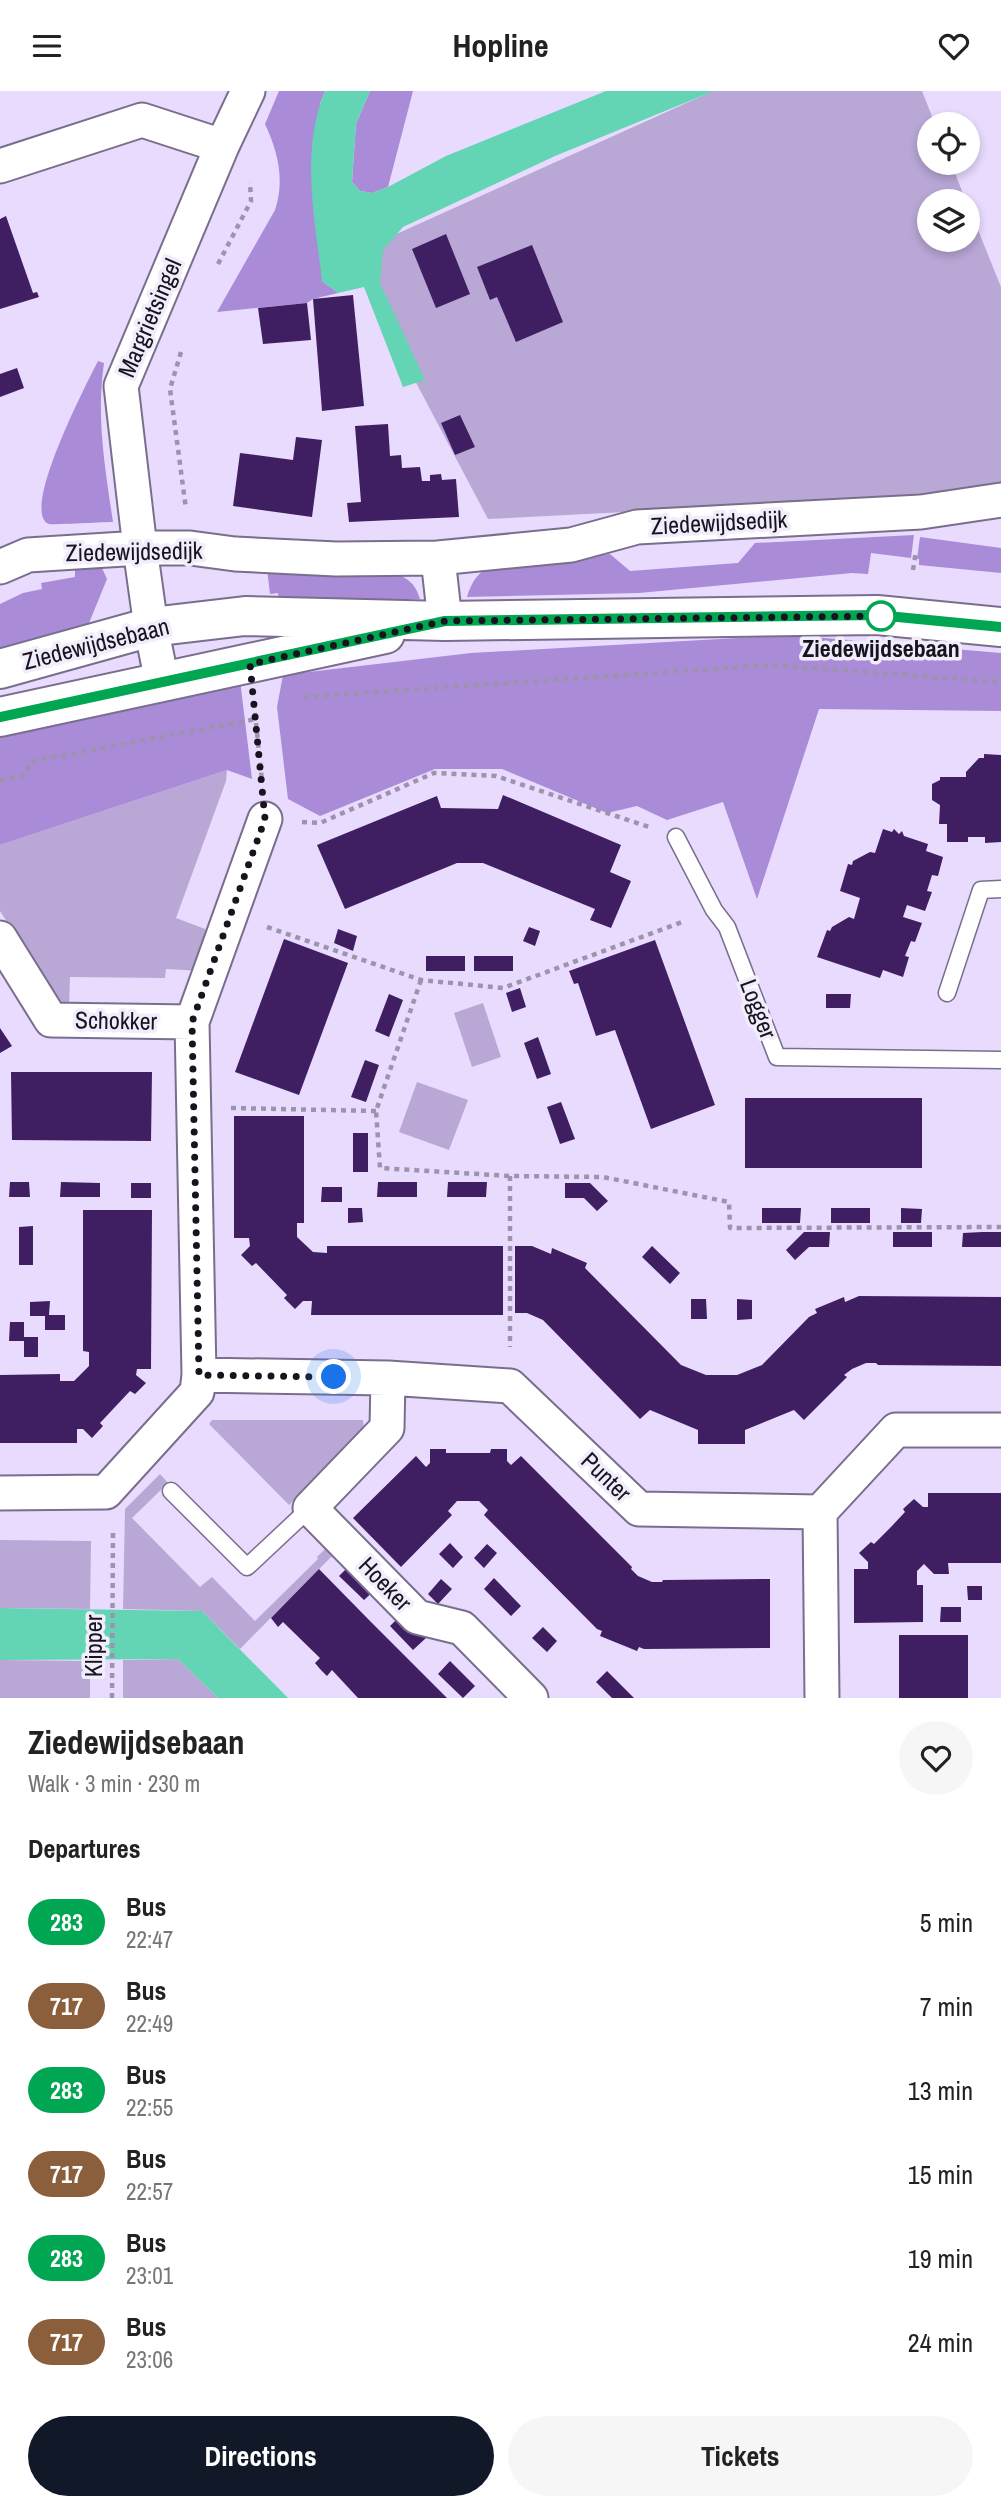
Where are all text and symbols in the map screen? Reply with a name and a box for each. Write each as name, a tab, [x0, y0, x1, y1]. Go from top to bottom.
text: Hopline	[452, 24, 549, 67]
icon: menu	[28, 27, 66, 65]
icon: heart	[935, 27, 973, 65]
map controls	[917, 112, 980, 252]
button: locate	[917, 112, 980, 175]
button: layers	[917, 189, 980, 252]
street label: Margrietsingel	[110, 253, 188, 382]
street label: Ziedewijdsedijk	[650, 502, 788, 542]
street label: Ziedewijdsedijk	[65, 534, 203, 568]
marker: Ziedewijdsebaan	[866, 601, 896, 631]
street label: Ziedewijdsebaan	[19, 609, 172, 677]
place label: Ziedewijdsebaan	[802, 632, 960, 664]
street label: Logger	[733, 974, 785, 1043]
street label: Schokker	[75, 1003, 158, 1037]
your location	[316, 1359, 351, 1394]
street label: Punter	[575, 1445, 639, 1508]
street label: Hoeker	[352, 1549, 420, 1618]
street label: Klipper	[77, 1614, 109, 1677]
text: Ziedewijdsebaan	[28, 1720, 245, 1764]
button: heart	[899, 1721, 973, 1795]
text: Walk · 3 min · 230 m	[28, 1768, 200, 1799]
text: Departures	[28, 1831, 141, 1866]
text: Bus	[126, 1889, 166, 1924]
text: 5 min	[920, 1905, 973, 1940]
text: 283	[50, 1906, 83, 1938]
text: 22:47	[126, 1924, 173, 1955]
text: Bus	[126, 1973, 166, 2008]
text: 7 min	[920, 1989, 973, 2024]
text: 717	[50, 1990, 83, 2022]
text: 22:49	[126, 2008, 173, 2039]
text: Bus	[126, 2057, 166, 2092]
text: 13 min	[908, 2073, 973, 2108]
text: 283	[50, 2074, 83, 2106]
text: 22:55	[126, 2092, 173, 2123]
text: Bus	[126, 2141, 166, 2176]
text: 15 min	[908, 2157, 973, 2192]
text: 717	[50, 2158, 83, 2190]
text: 22:57	[126, 2176, 173, 2207]
text: Bus	[126, 2225, 166, 2260]
text: 19 min	[908, 2241, 973, 2276]
text: 283	[50, 2242, 83, 2274]
text: 23:01	[126, 2260, 173, 2291]
text: Bus	[126, 2309, 166, 2344]
text: 24 min	[908, 2325, 973, 2360]
text: 717	[50, 2326, 83, 2358]
text: 23:06	[126, 2344, 173, 2375]
button: Directions	[28, 2416, 494, 2496]
button: Tickets	[508, 2416, 973, 2496]

